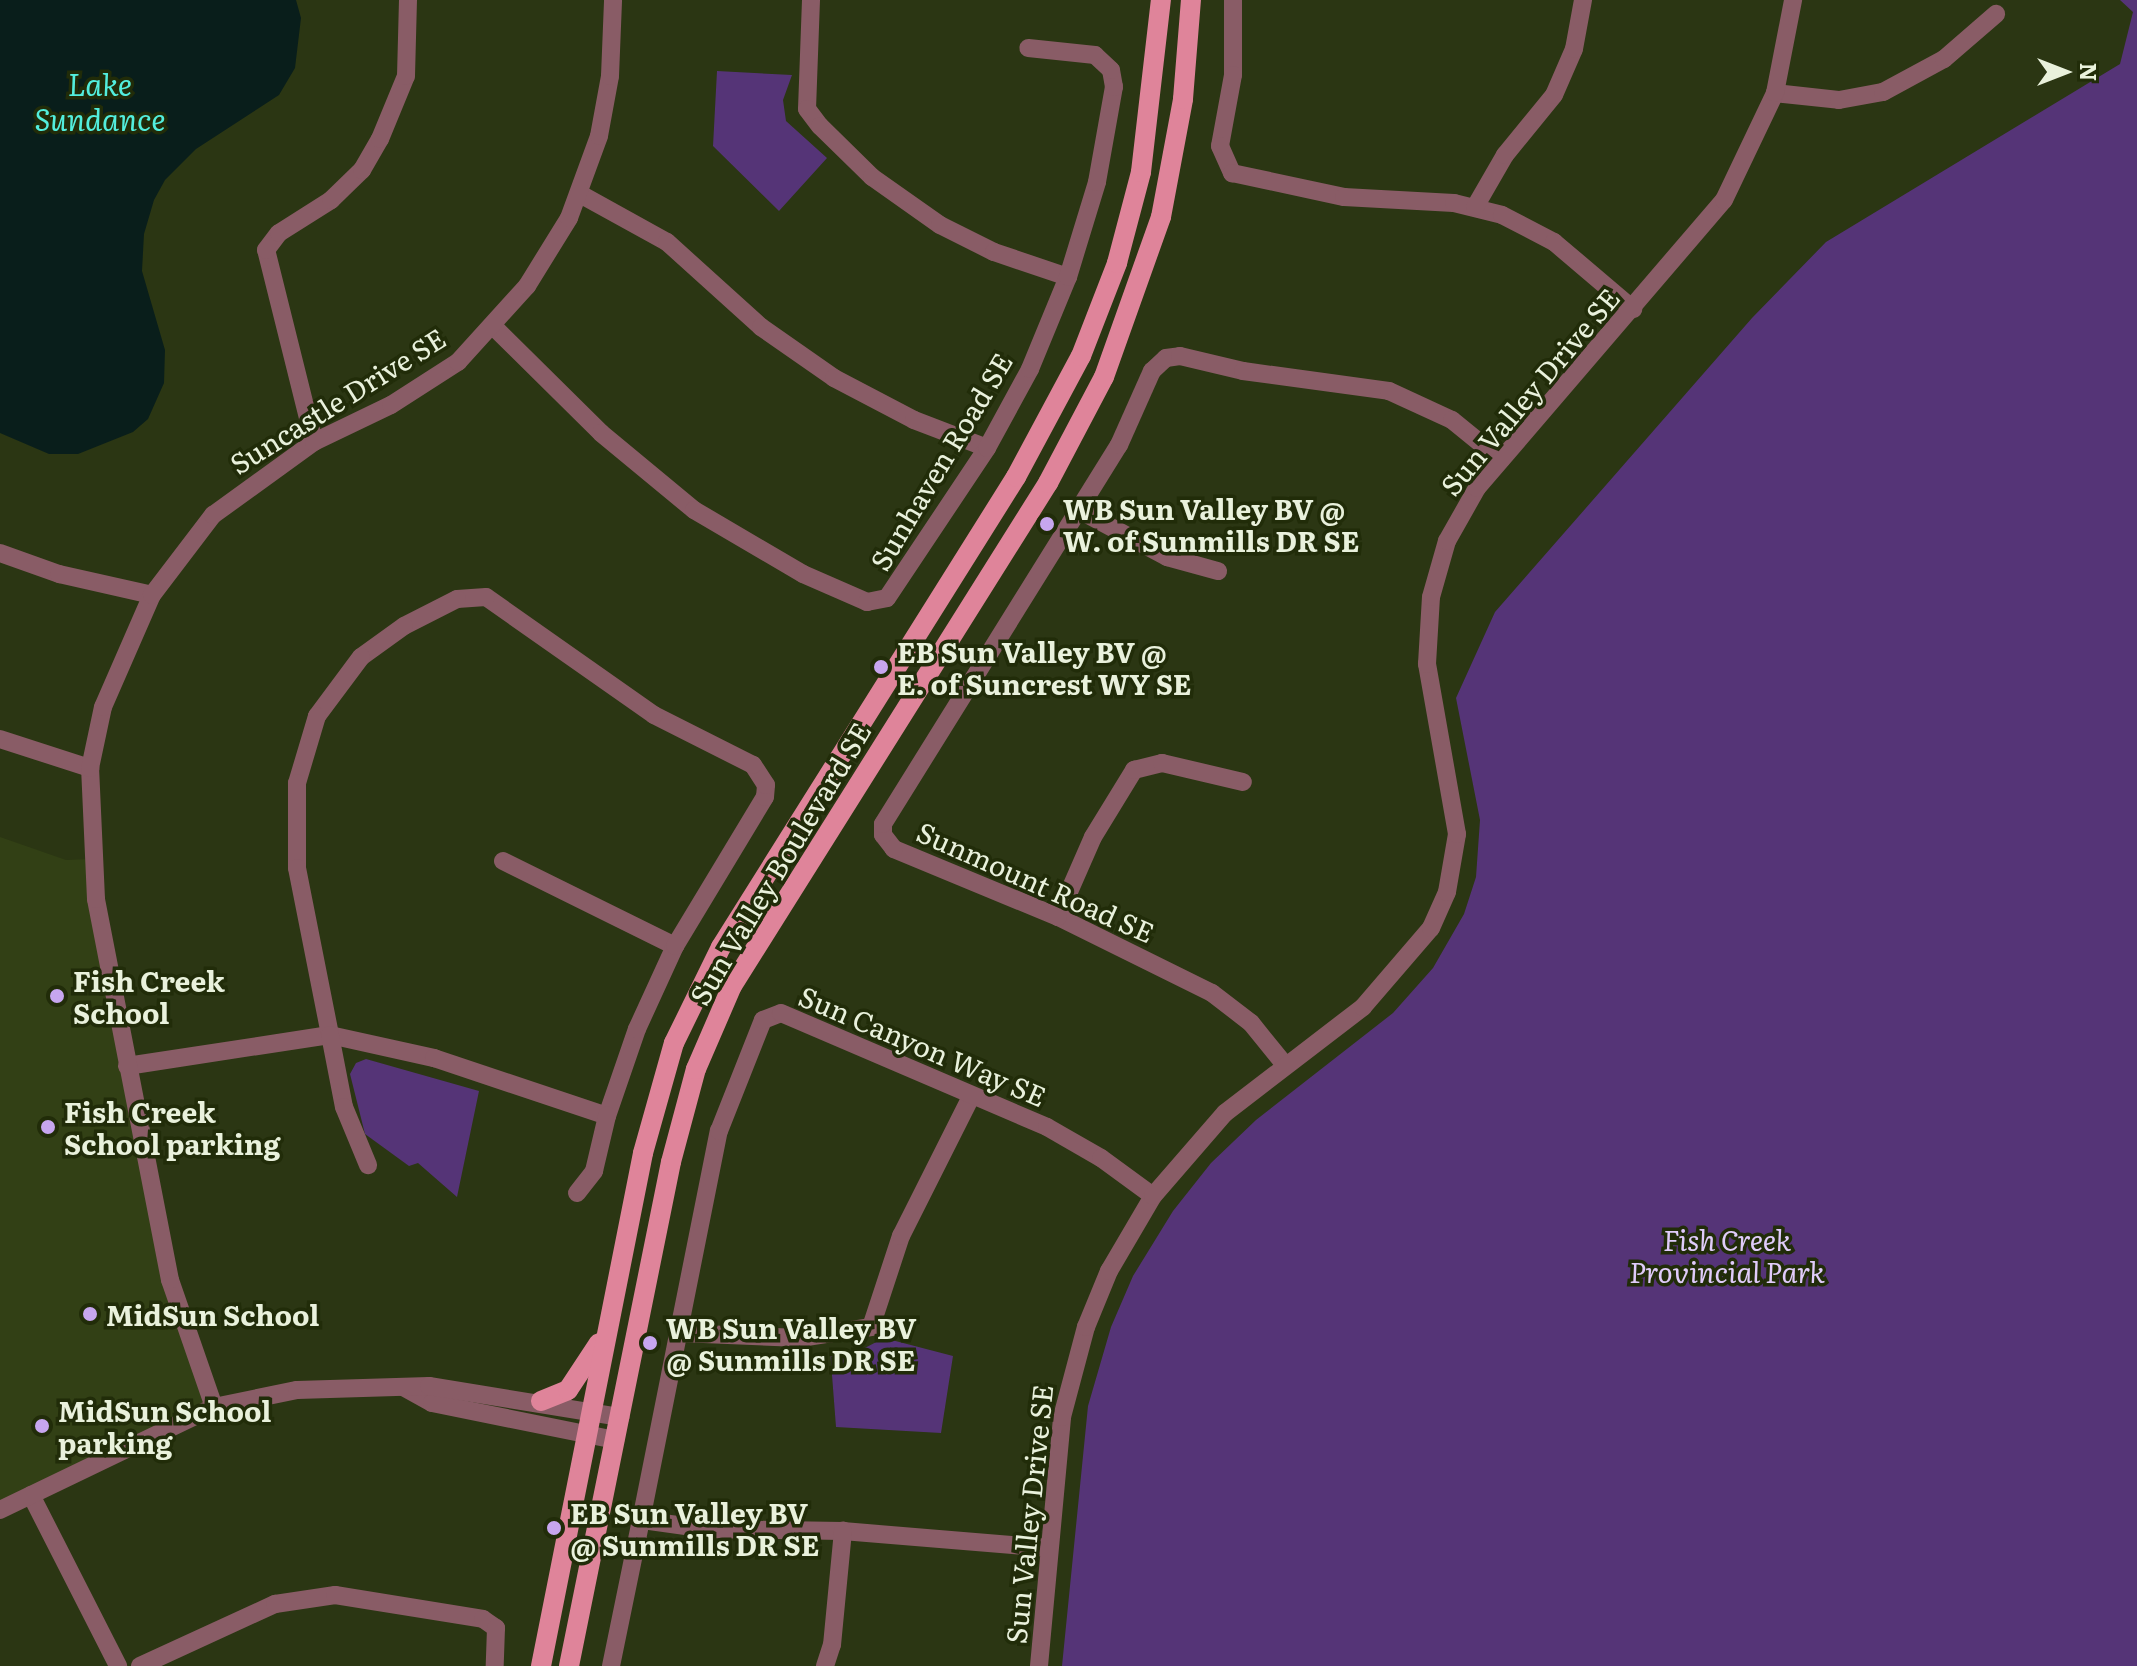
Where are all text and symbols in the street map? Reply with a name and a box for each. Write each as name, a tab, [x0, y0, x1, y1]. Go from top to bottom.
north arrow	[2025, 32, 2105, 112]
text: N	[2073, 63, 2106, 81]
water label: Lake Sundance	[35, 65, 165, 136]
street label: Sun Valley Drive SE	[1432, 281, 1626, 501]
street label: Suncastle Drive SE	[223, 320, 451, 480]
street label: Sunhaven Road SE	[862, 346, 1018, 576]
place label: WB Sun Valley BV @ W. of Sunmills DR SE	[1063, 491, 1359, 557]
marker: WB Sun Valley BV @ W. of Sunmills DR SE	[1038, 515, 1056, 533]
place label: EB Sun Valley BV @ E. of Suncrest WY SE	[897, 634, 1191, 700]
marker: EB Sun Valley BV @ E. of Suncrest WY SE	[872, 658, 890, 676]
street label: Sun Valley Boulevard SE	[681, 716, 877, 1010]
street label: Sunmount Road SE	[912, 814, 1160, 948]
place label: Fish Creek School	[73, 963, 225, 1029]
street label: Sun Canyon Way SE	[794, 978, 1052, 1112]
marker: Fish Creek School	[48, 987, 66, 1005]
place label: Fish Creek School parking	[64, 1094, 280, 1160]
marker: Fish Creek School parking	[39, 1118, 57, 1136]
park label: Fish Creek Provincial Park	[1629, 1222, 1825, 1288]
place label: MidSun School	[106, 1297, 319, 1331]
marker: MidSun School	[81, 1305, 99, 1323]
place label: WB Sun Valley BV @ Sunmills DR SE	[666, 1310, 916, 1376]
marker: WB Sun Valley BV @ Sunmills DR SE	[641, 1334, 659, 1352]
street label: Sun Valley Drive SE	[998, 1383, 1058, 1645]
place label: MidSun School parking	[58, 1393, 271, 1459]
marker: MidSun School parking	[33, 1417, 51, 1435]
place label: EB Sun Valley BV @ Sunmills DR SE	[570, 1495, 819, 1561]
marker: EB Sun Valley BV @ Sunmills DR SE	[545, 1519, 563, 1537]

